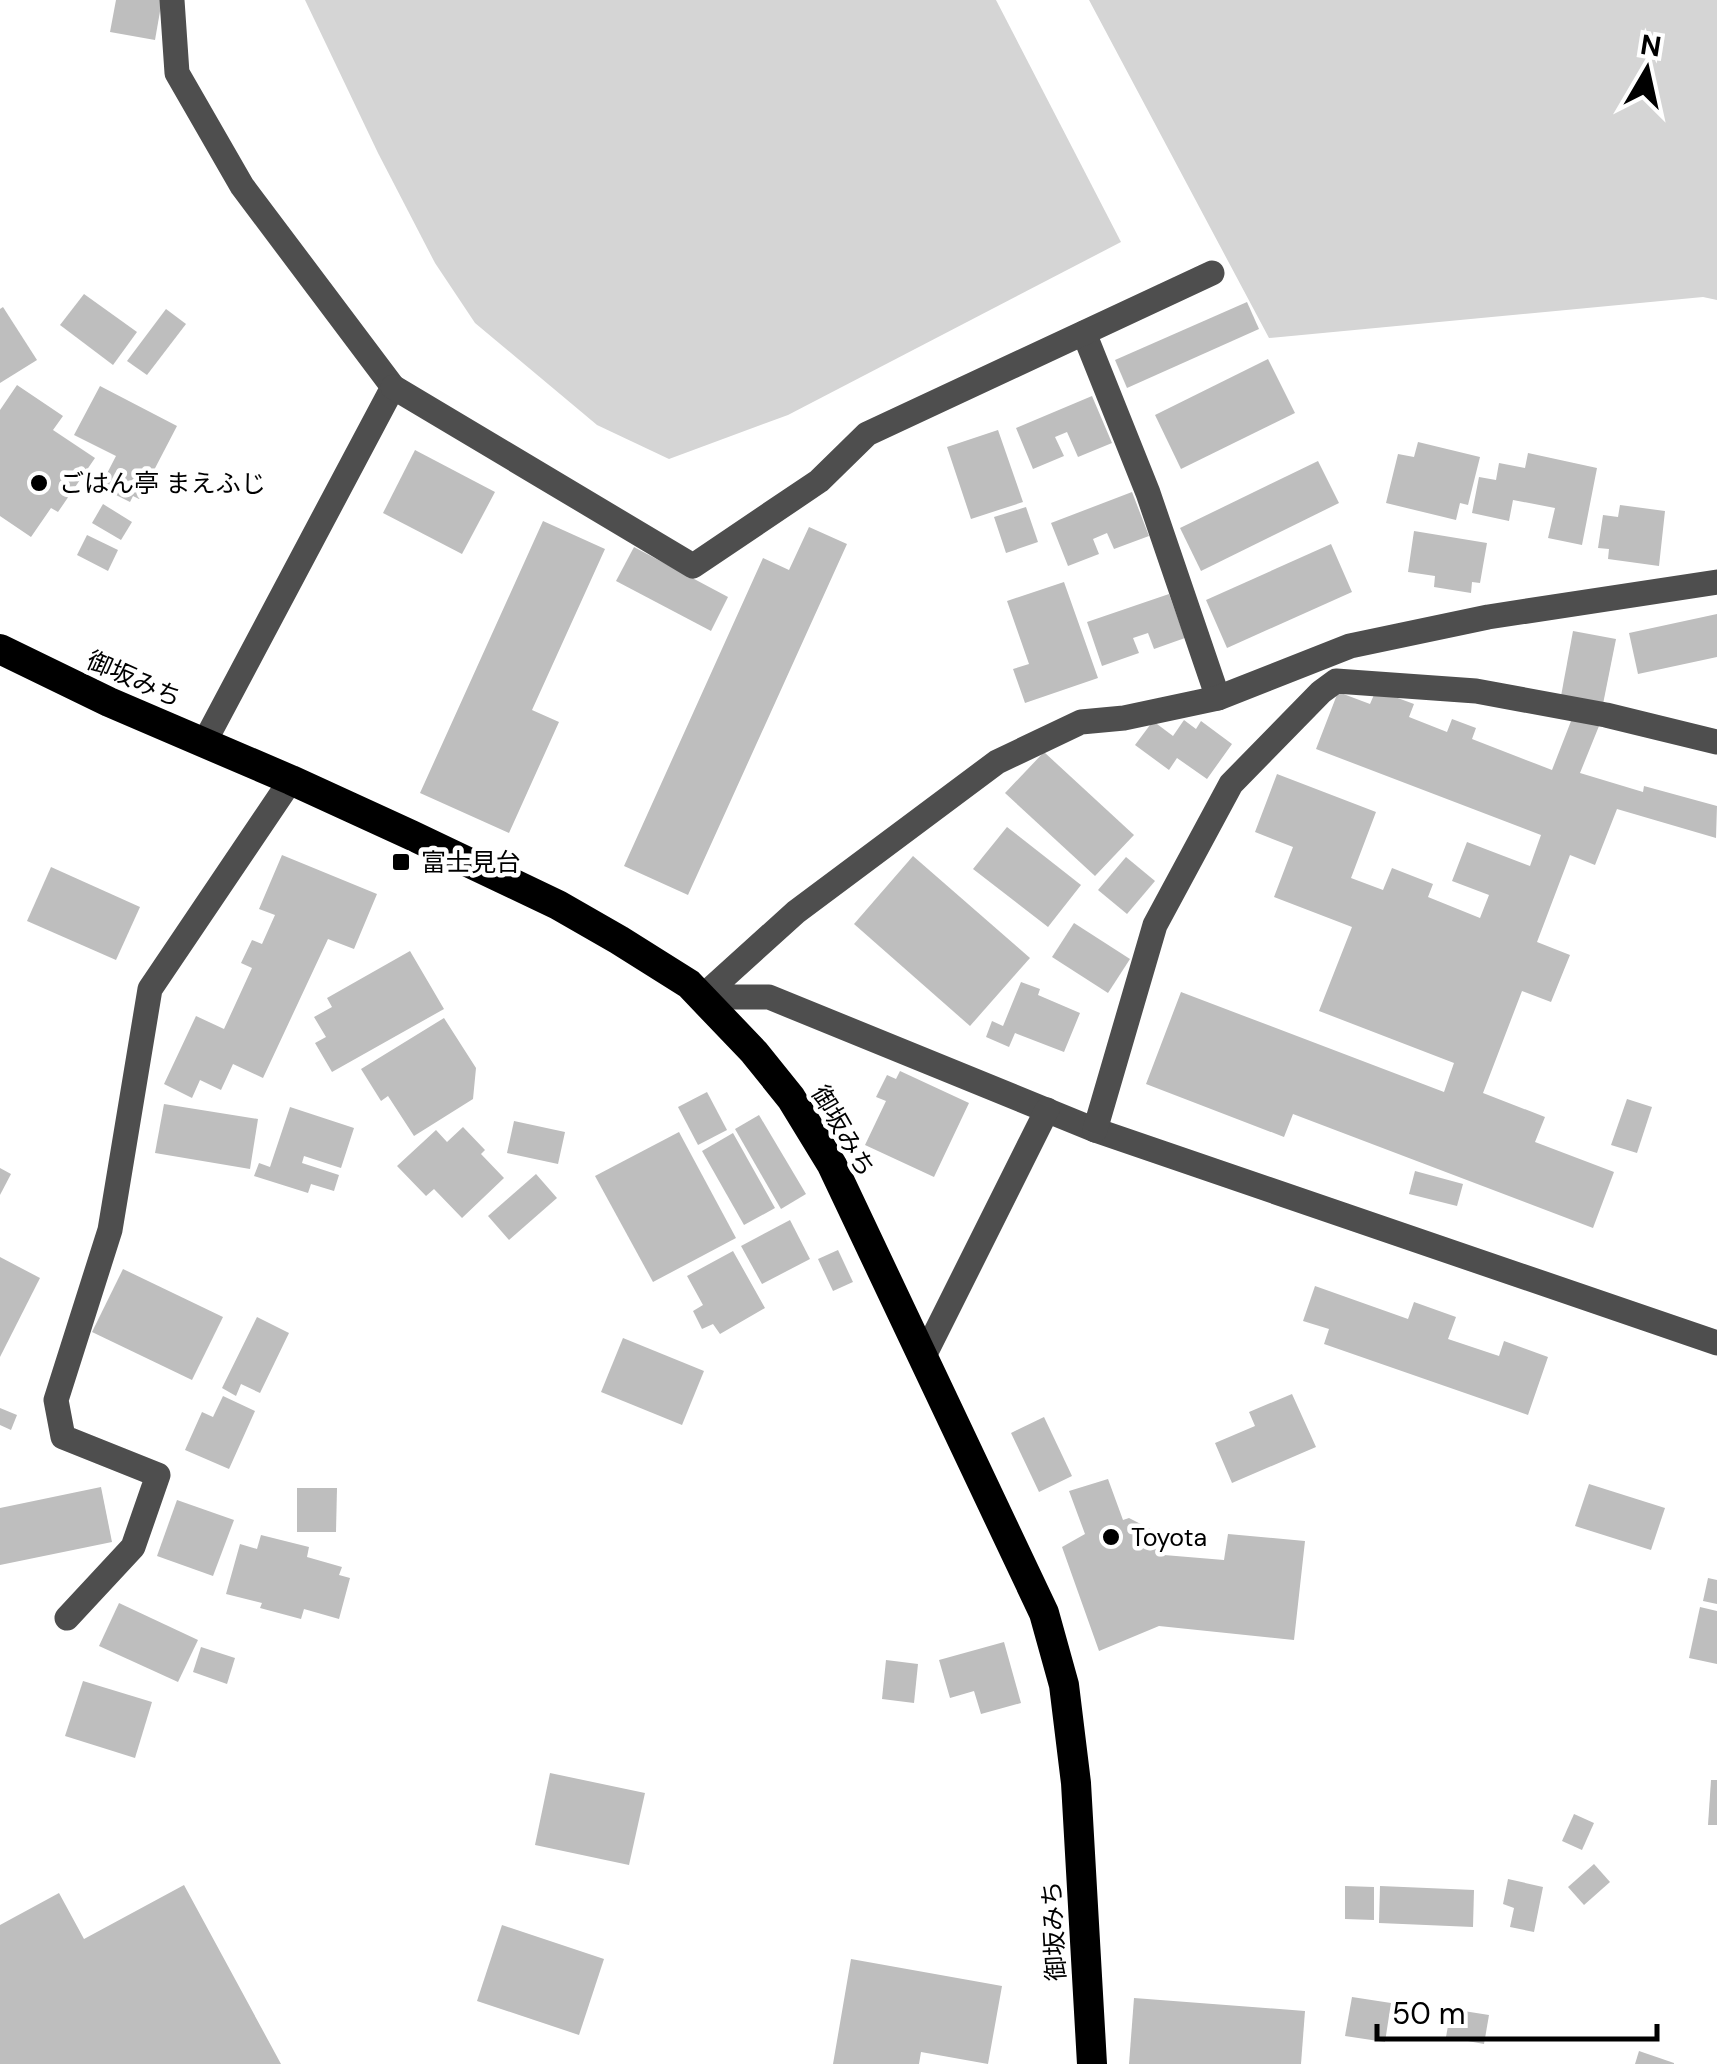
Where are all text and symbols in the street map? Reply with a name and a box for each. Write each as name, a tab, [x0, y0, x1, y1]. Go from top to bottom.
north arrow	[1597, 20, 1697, 120]
text: N	[1638, 26, 1664, 66]
place label: ごはん亭 まえふじ	[59, 467, 266, 500]
marker: ごはん亭 まえふじ	[28, 472, 50, 494]
street label: 御坂みち	[82, 644, 186, 714]
place label: 富士見台	[421, 846, 521, 879]
marker: 富士見台	[390, 851, 412, 873]
street label: 御坂みち	[804, 1079, 882, 1183]
place label: Toyota	[1131, 1521, 1207, 1554]
marker: Toyota	[1100, 1526, 1122, 1548]
street label: 御坂みち	[1035, 1880, 1073, 1982]
scale bar	[1377, 1979, 1657, 2041]
text: 50 m	[1392, 1994, 1466, 2033]

